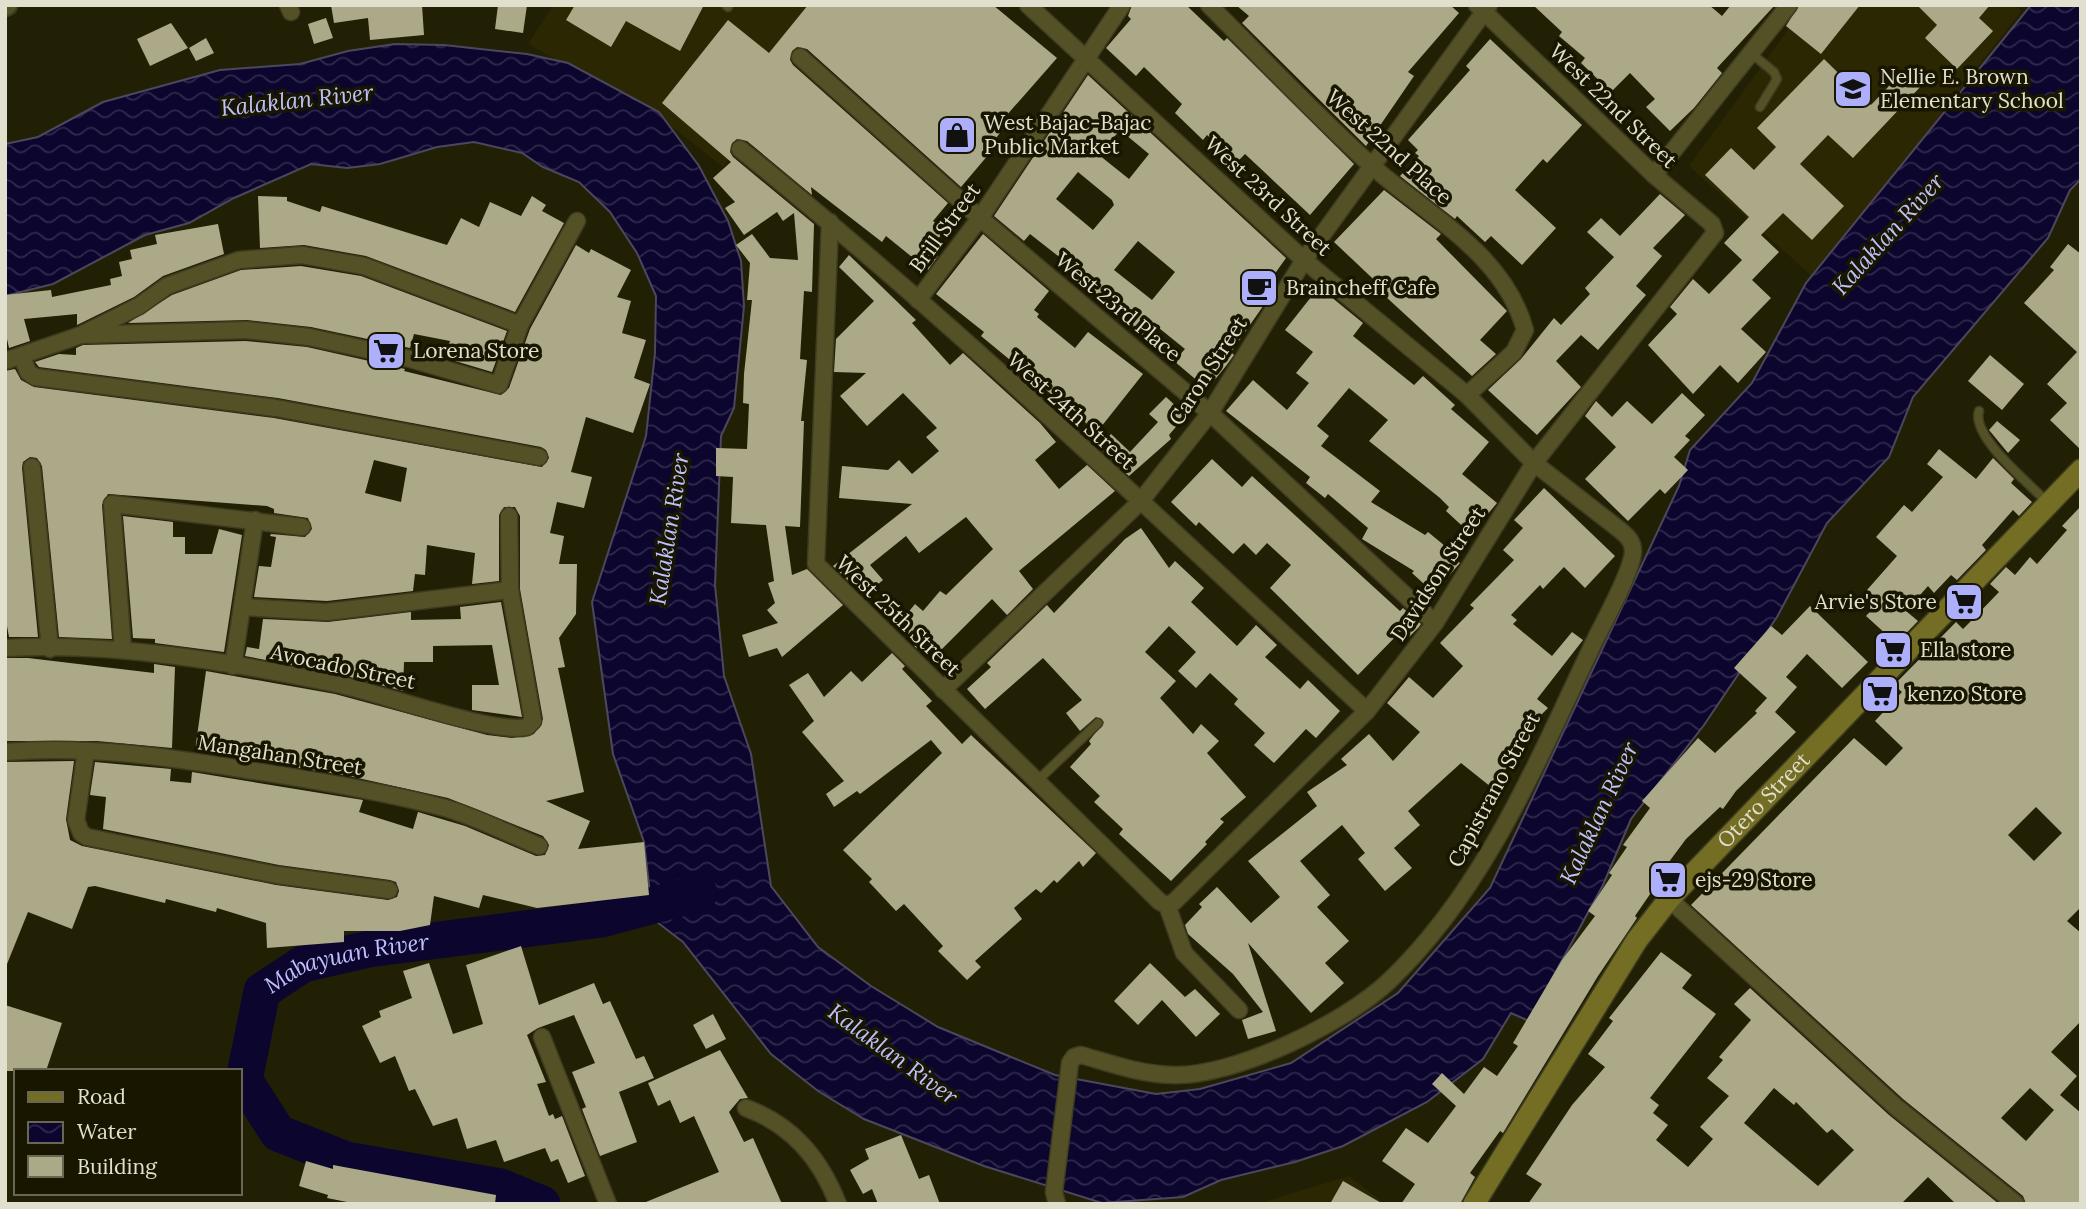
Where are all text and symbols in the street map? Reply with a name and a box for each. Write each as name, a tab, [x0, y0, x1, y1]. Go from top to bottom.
street label: West 22nd Street	[1544, 38, 1684, 174]
place label: Nellie E. Brown Elementary School	[1880, 63, 2064, 114]
school or university icon: Nellie E. Brown Elementary School	[1832, 68, 1874, 110]
water label: Kalaklan River	[219, 77, 375, 122]
street label: West 22nd Place	[1321, 83, 1458, 210]
place label: West Bajac-Bajac Public Market	[984, 109, 1152, 160]
shop icon: West Bajac-Bajac Public Market	[936, 114, 978, 156]
street label: West 23rd Street	[1199, 130, 1338, 262]
water label: Kalaklan River	[1825, 167, 1950, 300]
street label: Brill Street	[903, 177, 987, 278]
street label: West 23rd Place	[1050, 246, 1187, 367]
cafe icon: Braincheff Cafe	[1238, 267, 1280, 309]
place label: Braincheff Cafe	[1286, 274, 1436, 301]
street label: Caron Street	[1162, 310, 1253, 430]
supermarket icon: Lorena Store	[365, 330, 407, 372]
place label: Lorena Store	[413, 337, 539, 364]
street label: West 24th Street	[1002, 346, 1142, 476]
water label: Kalaklan River	[642, 450, 695, 607]
street label: Davidson Street	[1384, 501, 1492, 646]
street label: West 25th Street	[830, 549, 967, 683]
supermarket icon: Arvie's Store	[1943, 581, 1985, 623]
place label: Arvie's Store	[1814, 588, 1937, 615]
supermarket icon: Ella store	[1872, 629, 1914, 671]
place label: Ella store	[1920, 636, 2011, 663]
street label: Avocado Street	[267, 638, 419, 695]
supermarket icon: kenzo Store	[1859, 673, 1901, 715]
place label: kenzo Store	[1907, 680, 2023, 707]
street label: Capistrano Street	[1441, 707, 1546, 872]
street label: Mangahan Street	[196, 728, 365, 781]
water label: Kalaklan River	[1553, 737, 1644, 888]
street label: Otero Street	[1711, 746, 1816, 854]
supermarket icon: ejs-29 Store	[1647, 859, 1689, 901]
place label: ejs-29 Store	[1695, 866, 1813, 893]
water label: Mabayuan River	[258, 926, 431, 1000]
water label: Kalaklan River	[823, 997, 964, 1111]
legend	[14, 1069, 242, 1195]
text: Road	[77, 1083, 126, 1110]
text: Water	[77, 1118, 136, 1145]
text: Building	[77, 1153, 157, 1180]

